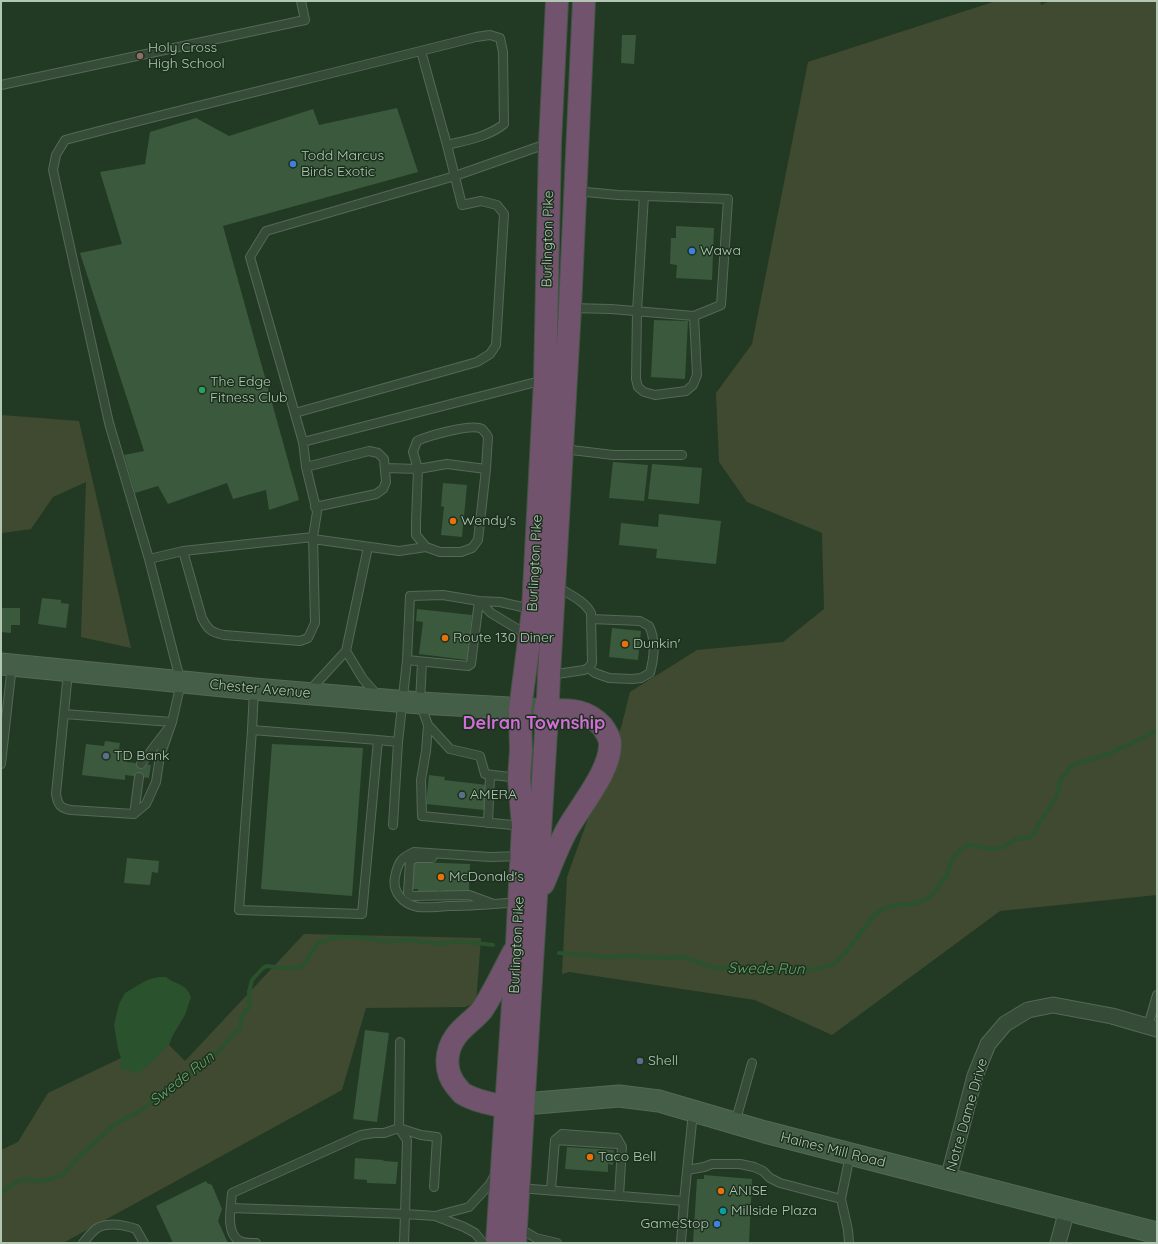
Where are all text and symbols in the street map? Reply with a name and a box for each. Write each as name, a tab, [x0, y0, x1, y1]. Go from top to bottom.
place label: Holy Cross High School	[148, 40, 225, 72]
marker: Holy Cross High School	[135, 51, 145, 61]
place label: Todd Marcus Birds Exotic	[301, 148, 384, 180]
marker: Todd Marcus Birds Exotic	[288, 159, 298, 169]
street label: Burlington Pike	[539, 190, 557, 288]
place label: Wawa	[700, 243, 741, 259]
marker: Wawa	[687, 246, 697, 256]
place label: The Edge Fitness Club	[210, 374, 287, 406]
marker: The Edge Fitness Club	[197, 385, 207, 395]
place label: Wendy's	[461, 513, 516, 529]
street label: Burlington Pike	[524, 514, 546, 612]
marker: Wendy's	[448, 516, 458, 526]
place label: Route 130 Diner	[453, 630, 554, 646]
marker: Route 130 Diner	[440, 633, 450, 643]
place label: Dunkin'	[633, 636, 680, 652]
marker: Dunkin'	[620, 639, 630, 649]
street label: Chester Avenue	[209, 676, 311, 702]
district label: Delran Township	[463, 713, 605, 735]
place label: TD Bank	[114, 748, 170, 764]
marker: TD Bank	[101, 751, 111, 761]
place label: AMERA	[470, 787, 517, 803]
marker: AMERA	[457, 790, 467, 800]
place label: McDonald's	[449, 869, 524, 885]
marker: McDonald's	[436, 872, 446, 882]
street label: Burlington Pike	[506, 896, 528, 994]
water label: Swede Run	[727, 959, 805, 979]
water label: Swede Run	[146, 1048, 218, 1110]
place label: Shell	[648, 1053, 678, 1069]
marker: Shell	[635, 1056, 645, 1066]
street label: Notre Dame Drive	[943, 1056, 991, 1174]
street label: Haines Mill Road	[779, 1129, 887, 1171]
place label: Taco Bell	[598, 1149, 657, 1165]
marker: Taco Bell	[585, 1152, 595, 1162]
place label: ANISE	[729, 1183, 768, 1199]
marker: ANISE	[716, 1186, 726, 1196]
place label: Millside Plaza	[731, 1203, 817, 1219]
marker: Millside Plaza	[718, 1206, 728, 1216]
place label: GameStop	[640, 1216, 709, 1232]
marker: GameStop	[712, 1219, 722, 1229]

